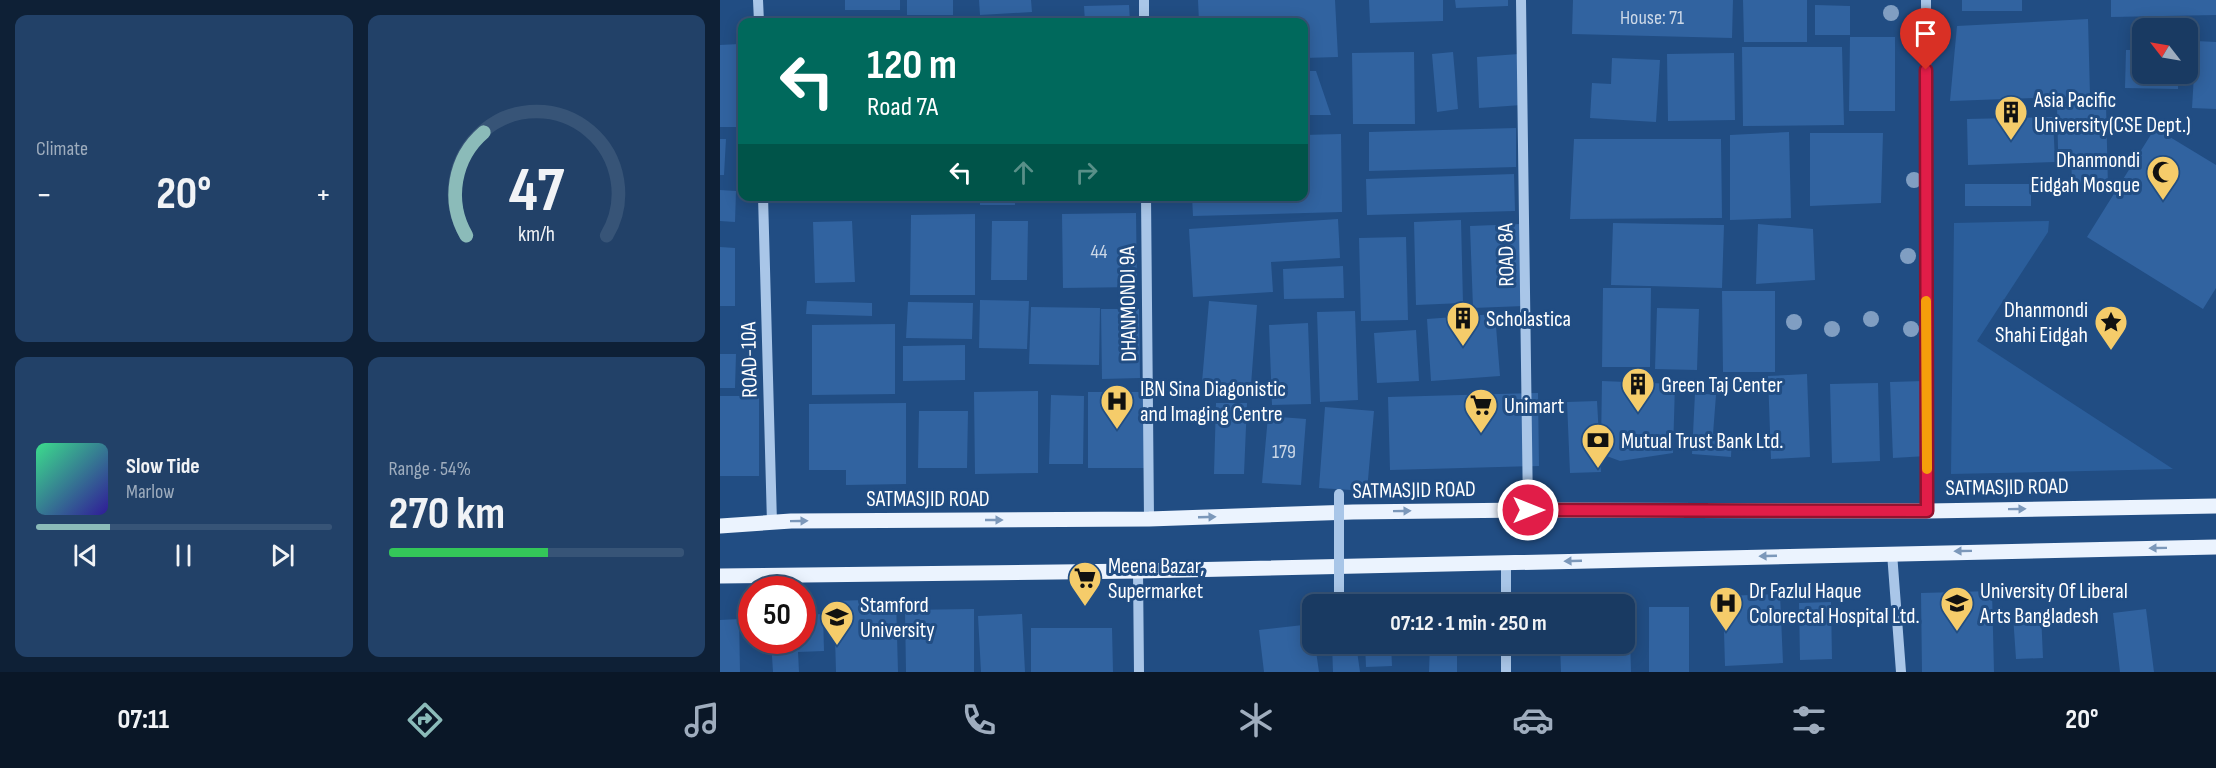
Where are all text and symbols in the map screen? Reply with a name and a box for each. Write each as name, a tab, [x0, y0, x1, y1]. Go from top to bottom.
house number: House: 71	[1620, 6, 1684, 30]
pin	[1900, 8, 1951, 70]
icon: arrive	[1909, 17, 1942, 50]
north arrow	[2132, 18, 2198, 84]
map controls	[2132, 18, 2198, 84]
text: 120 m	[867, 40, 957, 91]
icon: left	[768, 42, 846, 120]
place label: Asia Pacific University(CSE Dept.)	[2033, 87, 2191, 139]
text: Road 7A	[867, 91, 938, 123]
building icon: Asia Pacific University(CSE Dept.)	[1993, 94, 2029, 141]
text: Climate	[36, 137, 88, 161]
place label: Dhanmondi Eidgah Mosque	[2031, 147, 2140, 199]
text: 47	[509, 154, 565, 229]
mosque icon: Dhanmondi Eidgah Mosque	[2145, 154, 2181, 201]
icon: left	[944, 156, 977, 189]
icon: ahead	[1007, 156, 1040, 189]
icon: right	[1070, 156, 1103, 189]
text: 20°	[156, 167, 211, 222]
text: −	[36, 175, 52, 215]
text: +	[315, 175, 332, 215]
text: km/h	[518, 222, 555, 247]
street label: ROAD 8A	[1492, 222, 1521, 287]
house number: 44	[1091, 240, 1107, 264]
street label: DHANMONDI 9A	[1114, 245, 1143, 362]
place label: Dhanmondi Shahi Eidgah	[1995, 297, 2088, 349]
building icon: Scholastica	[1445, 300, 1481, 347]
place icon: Dhanmondi Shahi Eidgah	[2093, 304, 2129, 351]
place label: Scholastica	[1486, 306, 1571, 333]
street label: ROAD-10A	[735, 321, 764, 398]
building icon: Green Taj Center	[1620, 366, 1656, 413]
place label: Green Taj Center	[1661, 372, 1783, 399]
place label: IBN Sina Diagonistic and Imaging Centre	[1140, 376, 1286, 428]
hospital icon: IBN Sina Diagonistic and Imaging Centre	[1099, 383, 1135, 430]
supermarket icon: Unimart	[1463, 387, 1499, 434]
place label: Unimart	[1504, 393, 1565, 420]
bank icon: Mutual Trust Bank Ltd.	[1580, 422, 1616, 469]
place label: Mutual Trust Bank Ltd.	[1621, 428, 1783, 455]
house number: 179	[1272, 440, 1296, 464]
text: Slow Tide	[126, 453, 200, 480]
text: Range · 54%	[389, 457, 471, 481]
street label: SATMASJID ROAD	[1945, 473, 2069, 502]
street label: SATMASJID ROAD	[1352, 476, 1476, 505]
position arrow	[1496, 478, 1560, 542]
text: Marlow	[126, 480, 174, 504]
street label: SATMASJID ROAD	[866, 486, 990, 513]
text: 270 km	[389, 487, 505, 542]
one-way arrow	[2008, 504, 2027, 513]
one-way arrow	[1393, 506, 1412, 516]
one-way arrow	[1198, 512, 1217, 522]
one-way arrow	[985, 515, 1004, 525]
one-way arrow	[790, 517, 809, 526]
icon: previous	[69, 539, 102, 572]
icon: pause	[167, 539, 200, 572]
icon: next	[266, 539, 299, 572]
one-way arrow	[2148, 543, 2167, 552]
one-way arrow	[1953, 546, 1972, 556]
one-way arrow	[1758, 551, 1777, 561]
place label: Meena Bazar, Supermarket	[1108, 553, 1205, 605]
one-way arrow	[1563, 556, 1582, 566]
supermarket icon: Meena Bazar, Supermarket	[1067, 560, 1103, 607]
speed limit sign: 50	[738, 576, 816, 654]
place label: Dr Fazlul Haque Colorectal Hospital Ltd.	[1749, 578, 1920, 630]
place label: University Of Liberal Arts Bangladesh	[1979, 578, 2128, 630]
hospital icon: Dr Fazlul Haque Colorectal Hospital Ltd.	[1708, 585, 1744, 632]
school or university icon: University Of Liberal Arts Bangladesh	[1939, 585, 1975, 632]
place label: Stamford University	[860, 592, 935, 644]
school or university icon: Stamford University	[819, 599, 855, 646]
text: 07:12 · 1 min · 250 m	[1390, 610, 1547, 637]
icon: directions	[404, 699, 446, 741]
icon: music	[681, 699, 723, 741]
icon: phone	[958, 699, 1000, 741]
icon: climate	[1235, 699, 1277, 741]
icon: car	[1512, 699, 1554, 741]
icon: filters	[1788, 699, 1830, 741]
text: 07:11	[117, 704, 169, 736]
text: 20°	[2065, 704, 2098, 736]

